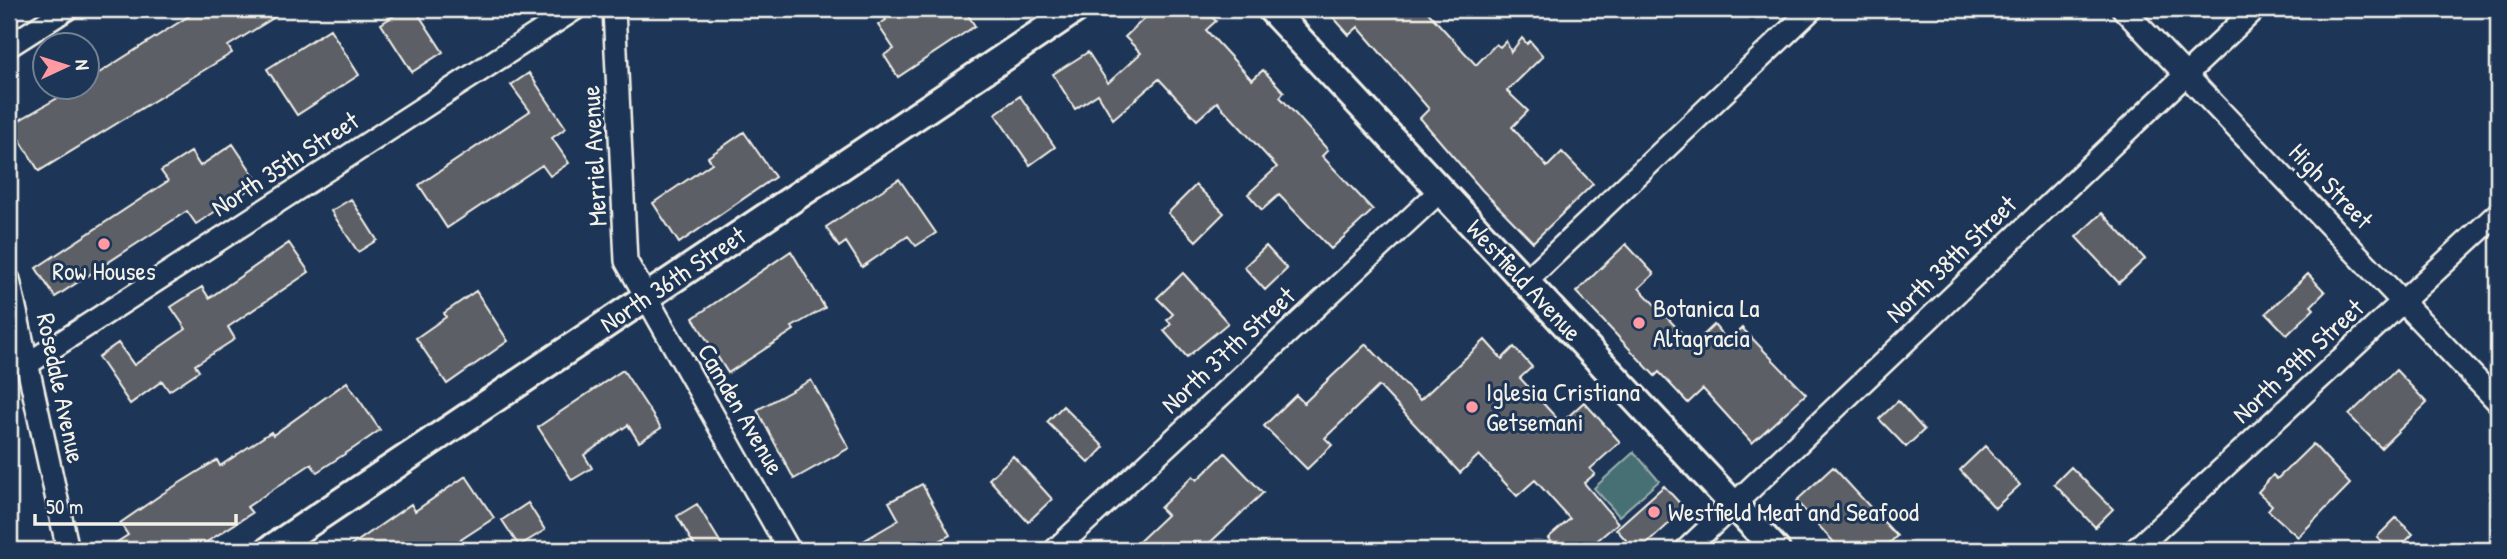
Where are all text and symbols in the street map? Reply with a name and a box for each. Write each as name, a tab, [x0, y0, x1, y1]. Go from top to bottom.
north arrow	[32, 32, 102, 102]
text: N	[70, 59, 96, 71]
street label: Merriel Avenue	[572, 85, 615, 227]
street label: North 35th Street	[204, 102, 366, 224]
street label: High Street	[2282, 135, 2382, 237]
street label: North 38th Street	[1878, 186, 2025, 330]
street label: Westfield Avenue	[1459, 211, 1590, 349]
street label: North 36th Street	[593, 217, 753, 340]
marker: Row Houses	[96, 236, 112, 252]
place label: Row Houses	[52, 253, 156, 288]
street label: North 37th Street	[1153, 278, 1303, 421]
place label: Botanica La Altagracia	[1653, 290, 1760, 355]
street label: North 39th Street	[2224, 290, 2372, 431]
street label: Rosedale Avenue	[29, 310, 94, 466]
marker: Botanica La Altagracia	[1631, 315, 1647, 331]
street label: Camden Avenue	[690, 337, 793, 481]
place label: Iglesia Cristiana Getsemani	[1486, 374, 1640, 439]
marker: Iglesia Cristiana Getsemani	[1464, 399, 1480, 415]
scale bar	[35, 482, 236, 526]
text: 50 m	[46, 492, 83, 521]
place label: Westfield Meat and Seafood	[1668, 494, 1919, 529]
marker: Westfield Meat and Seafood	[1646, 504, 1662, 520]

